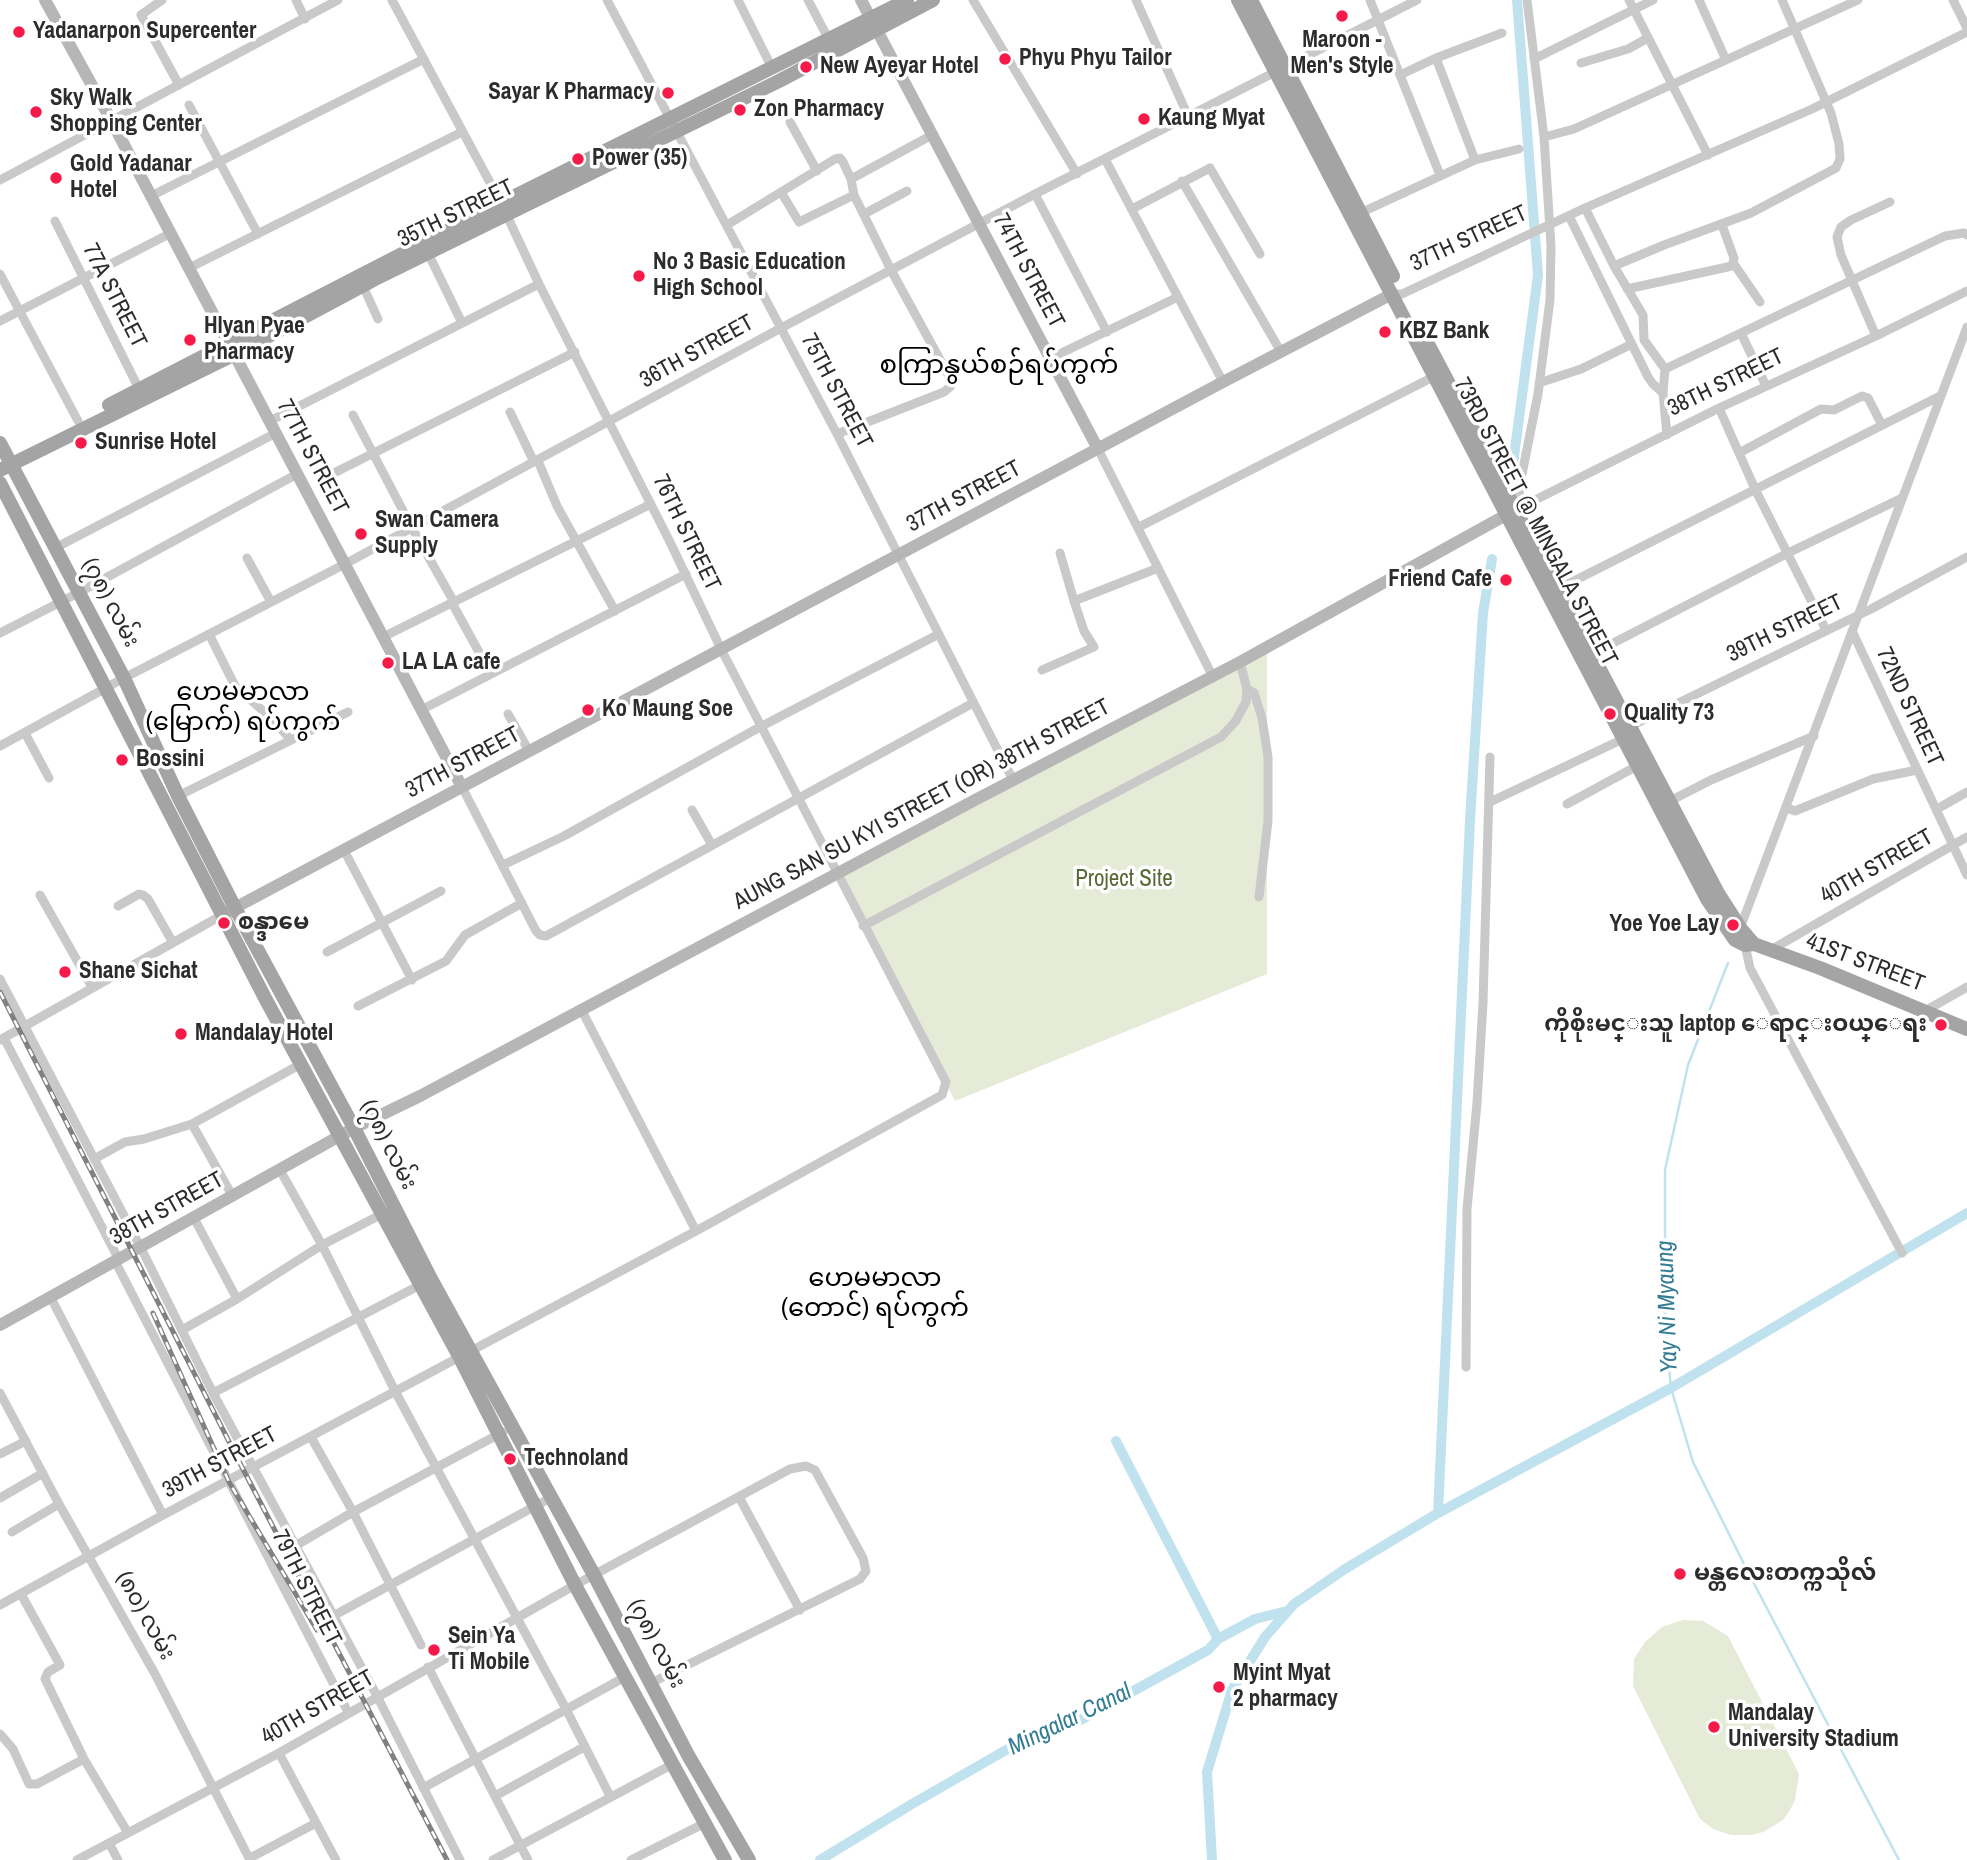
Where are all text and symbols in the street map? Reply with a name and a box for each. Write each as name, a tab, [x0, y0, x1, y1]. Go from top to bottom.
marker: Maroon - Men's Style	[1334, 8, 1350, 24]
place label: Yadanarpon Supercenter	[33, 18, 256, 46]
marker: Yadanarpon Supercenter	[11, 24, 27, 40]
place label: Maroon - Men's Style	[1290, 27, 1394, 81]
place label: Phyu Phyu Tailor	[1019, 45, 1172, 73]
marker: Phyu Phyu Tailor	[997, 51, 1013, 67]
place label: New Ayeyar Hotel	[820, 53, 979, 81]
marker: New Ayeyar Hotel	[798, 59, 814, 75]
place label: Sayar K Pharmacy	[488, 79, 654, 107]
place label: Sky Walk Shopping Center	[50, 85, 202, 139]
marker: Sayar K Pharmacy	[660, 85, 676, 101]
place label: Zon Pharmacy	[754, 96, 884, 124]
marker: Zon Pharmacy	[732, 102, 748, 118]
marker: Sky Walk Shopping Center	[28, 104, 44, 120]
place label: Kaung Myat	[1158, 105, 1265, 133]
marker: Kaung Myat	[1136, 111, 1152, 127]
place label: Power (35)	[592, 145, 687, 173]
place label: Gold Yadanar Hotel	[70, 151, 192, 205]
marker: Power (35)	[570, 151, 586, 167]
marker: Gold Yadanar Hotel	[48, 170, 64, 186]
street label: 35TH STREET	[393, 174, 519, 254]
street label: 37TH STREET	[1406, 200, 1532, 278]
street label: 74TH STREET	[986, 209, 1070, 333]
street label: 77A STREET	[76, 239, 152, 353]
place label: No 3 Basic Education High School	[653, 249, 846, 303]
marker: No 3 Basic Education High School	[631, 268, 647, 284]
street label: 36TH STREET	[635, 309, 759, 395]
place label: Hlyan Pyae Pharmacy	[204, 313, 305, 367]
place label: KBZ Bank	[1399, 318, 1489, 346]
marker: KBZ Bank	[1377, 324, 1393, 340]
street label: 75TH STREET	[794, 329, 878, 453]
marker: Hlyan Pyae Pharmacy	[182, 332, 198, 348]
street label: 38TH STREET	[1663, 343, 1789, 423]
district label: စကြာနွယ်စဉ်ရပ်ကွက်	[880, 350, 1118, 382]
street label: 73RD STREET @ MINGALA STREET	[1447, 373, 1623, 671]
street label: 77TH STREET	[270, 395, 354, 519]
place label: Sunrise Hotel	[95, 429, 217, 457]
marker: Sunrise Hotel	[73, 435, 89, 451]
street label: 37TH STREET	[902, 455, 1026, 539]
street label: 76TH STREET	[646, 470, 726, 596]
place label: Swan Camera Supply	[375, 507, 499, 561]
marker: Swan Camera Supply	[353, 526, 369, 542]
street label: (၇၈) လမ်း	[75, 554, 145, 652]
place label: Friend Cafe	[1388, 566, 1492, 594]
marker: Friend Cafe	[1498, 572, 1514, 588]
street label: 39TH STREET	[1722, 589, 1848, 669]
street label: 72ND STREET	[1869, 643, 1949, 771]
place label: LA LA cafe	[402, 649, 501, 677]
marker: LA LA cafe	[380, 655, 396, 671]
district label: ဟေမမာလာ (မြောက်) ရပ်ကွက်	[146, 677, 340, 738]
street label: AUNG SAN SU KYI STREET (OR) 38TH STREET	[729, 694, 1115, 916]
place label: Ko Maung Soe	[602, 696, 733, 724]
place label: Quality 73	[1624, 700, 1714, 728]
marker: Ko Maung Soe	[580, 702, 596, 718]
marker: Quality 73	[1602, 706, 1618, 722]
street label: 37TH STREET	[401, 721, 525, 805]
place label: Bossini	[136, 746, 204, 774]
marker: Bossini	[114, 752, 130, 768]
street label: 40TH STREET	[1816, 824, 1938, 910]
park label: Project Site	[1075, 866, 1173, 894]
place label: စန္ဒာမေ	[238, 909, 309, 937]
place label: Yoe Yoe Lay	[1610, 911, 1719, 939]
marker: စန္ဒာမေ	[216, 915, 232, 931]
marker: Yoe Yoe Lay	[1725, 917, 1741, 933]
street label: 41ST STREET	[1802, 928, 1928, 998]
place label: Shane Sichat	[79, 958, 197, 986]
marker: Shane Sichat	[57, 964, 73, 980]
place label: ကိုစိုးမင္းသူ laptop ေရာင္းဝယ္ေရး	[1544, 1011, 1927, 1039]
marker: ကိုစိုးမင္းသူ laptop ေရာင္းဝယ္ေရး	[1933, 1017, 1949, 1033]
place label: Mandalay Hotel	[195, 1020, 333, 1048]
marker: Mandalay Hotel	[173, 1026, 189, 1042]
street label: (၇၈) လမ်း	[354, 1095, 422, 1195]
street label: 38TH STREET	[105, 1166, 229, 1252]
water label: Yay Ni Myaung	[1651, 1240, 1685, 1374]
district label: ဟေမမာလာ (တောင်) ရပ်ကွက်	[781, 1263, 969, 1324]
street label: 39TH STREET	[158, 1421, 282, 1505]
place label: Technoland	[524, 1445, 628, 1473]
marker: Technoland	[502, 1451, 518, 1467]
street label: 79TH STREET	[265, 1526, 347, 1650]
place label: မန္တလေးတက္ကသိုလ်	[1694, 1560, 1876, 1588]
marker: မန္တလေးတက္ကသိုလ်	[1672, 1566, 1688, 1582]
street label: (၈၀) လမ်း	[109, 1567, 181, 1665]
street label: (၇၈) လမ်း	[621, 1595, 691, 1693]
place label: Sein Ya Ti Mobile	[448, 1623, 529, 1677]
marker: Sein Ya Ti Mobile	[426, 1642, 442, 1658]
place label: Myint Myat 2 pharmacy	[1233, 1660, 1338, 1714]
street label: 40TH STREET	[257, 1665, 379, 1751]
water label: Mingalar Canal	[1004, 1678, 1136, 1762]
marker: Myint Myat 2 pharmacy	[1211, 1679, 1227, 1695]
place label: Mandalay University Stadium	[1728, 1700, 1899, 1754]
marker: Mandalay University Stadium	[1706, 1719, 1722, 1735]

